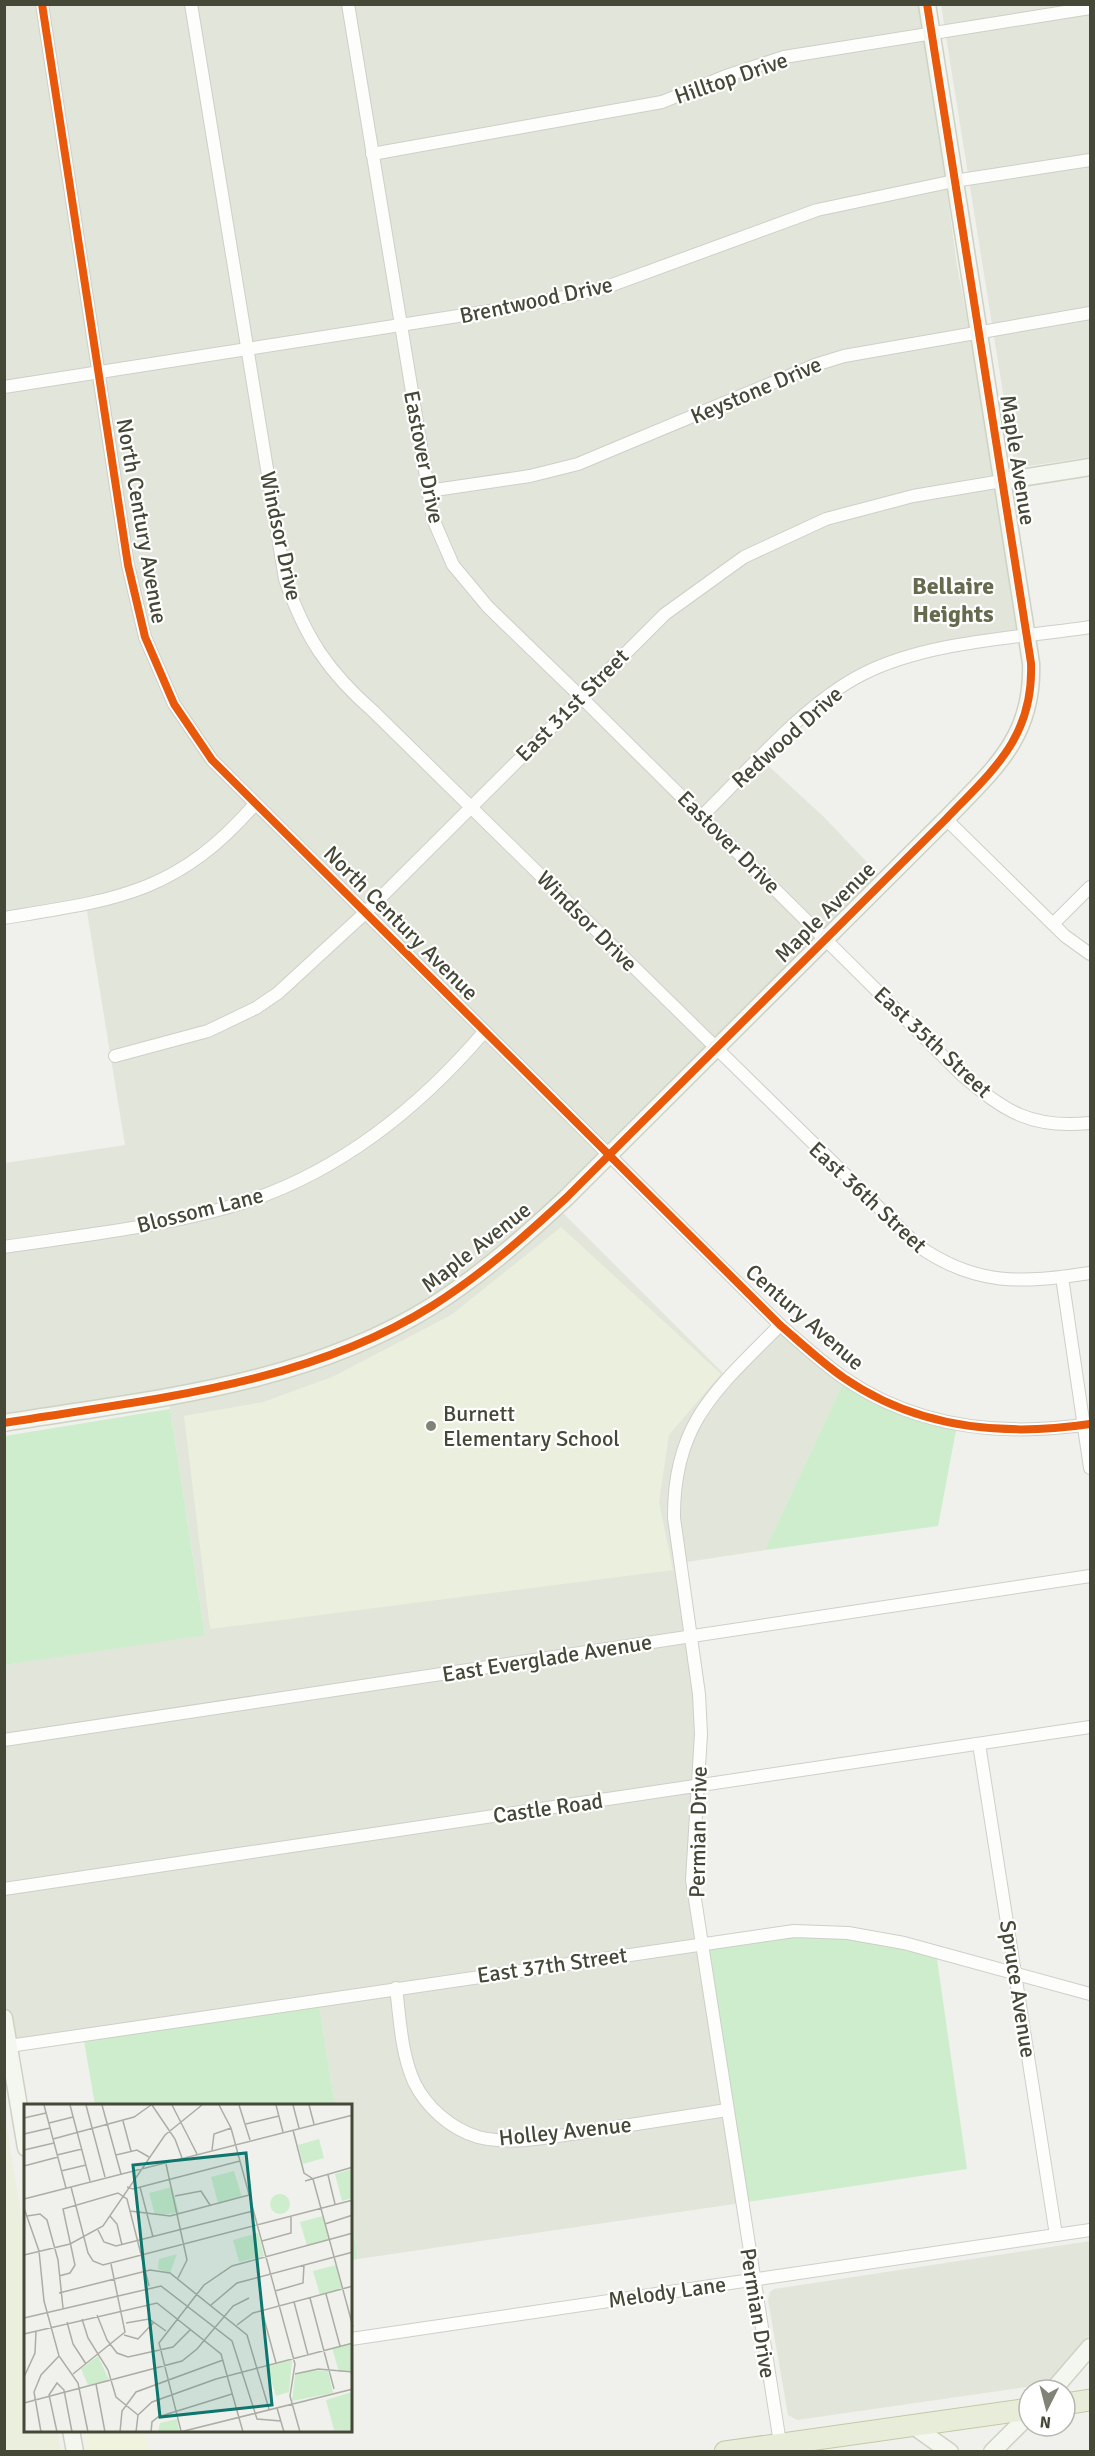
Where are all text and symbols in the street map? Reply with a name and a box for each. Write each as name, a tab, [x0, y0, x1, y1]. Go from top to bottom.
street label: Hilltop Drive	[671, 46, 791, 110]
street label: Brentwood Drive	[457, 271, 615, 329]
street label: Keystone Drive	[687, 350, 825, 430]
street label: Eastover Drive	[398, 388, 450, 526]
street label: Maple Avenue	[994, 393, 1042, 527]
street label: North Century Avenue	[111, 416, 173, 626]
street label: Windsor Drive	[254, 469, 308, 603]
district label: Bellaire Heights	[912, 571, 994, 629]
street label: East 31st Street	[510, 643, 634, 767]
street label: Redwood Drive	[726, 680, 848, 794]
street label: Eastover Drive	[672, 785, 786, 899]
street label: North Century Avenue	[318, 840, 484, 1006]
street label: Maple Avenue	[769, 856, 881, 968]
street label: Windsor Drive	[531, 865, 643, 977]
street label: East 35th Street	[868, 981, 998, 1104]
street label: East 36th Street	[803, 1136, 933, 1259]
street label: Blossom Lane	[134, 1181, 266, 1239]
street label: Maple Avenue	[416, 1196, 536, 1298]
street label: Century Avenue	[740, 1258, 870, 1376]
place label: Burnett Elementary School	[443, 1400, 620, 1452]
marker: Burnett Elementary School	[424, 1419, 438, 1433]
street label: East Everglade Avenue	[440, 1628, 654, 1688]
street label: Permian Drive	[683, 1766, 713, 1898]
street label: Castle Road	[491, 1787, 605, 1829]
street label: Spruce Avenue	[994, 1918, 1042, 2060]
street label: East 37th Street	[475, 1941, 629, 1989]
inset map	[24, 2104, 352, 2432]
street label: Holley Avenue	[497, 2111, 633, 2151]
street label: Permian Drive	[734, 2246, 782, 2380]
street label: Melody Lane	[606, 2270, 728, 2314]
north arrow	[1017, 2378, 1077, 2438]
text: N	[1039, 2411, 1052, 2432]

